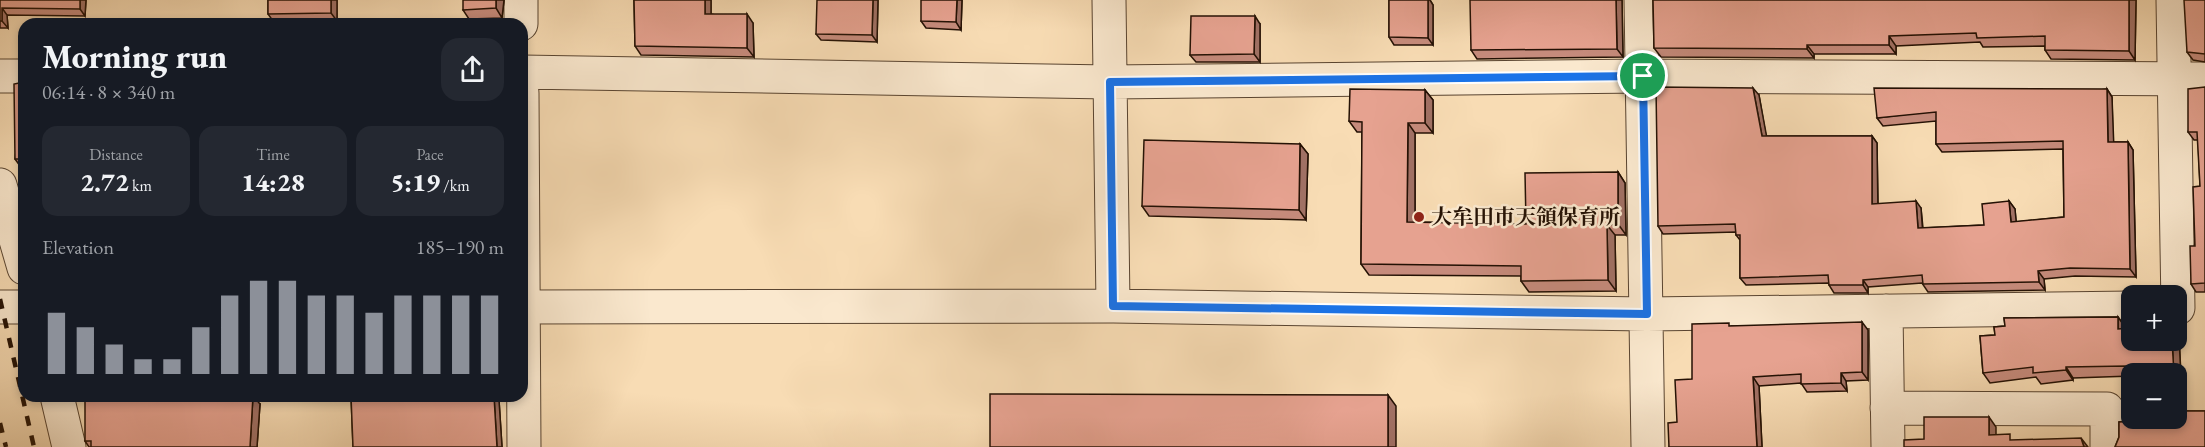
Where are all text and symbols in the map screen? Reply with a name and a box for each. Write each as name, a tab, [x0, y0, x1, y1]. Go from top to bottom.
text: Morning run	[42, 35, 227, 78]
button: share	[441, 38, 504, 101]
pin	[1617, 50, 1668, 101]
icon: arrive	[1626, 59, 1659, 92]
text: 06:14 · 8 × 340 m	[42, 79, 175, 105]
text: Distance	[89, 144, 143, 165]
text: Time	[256, 144, 290, 165]
text: Pace	[417, 144, 443, 165]
text: 2.72	[80, 165, 129, 199]
text: 14:28	[241, 165, 305, 199]
text: 5:19	[390, 165, 440, 199]
text: km	[129, 175, 152, 196]
text: /km	[440, 175, 470, 196]
place label: 大牟田市天領保育所	[1431, 203, 1620, 230]
marker: 大牟田市天領保育所	[1412, 210, 1426, 224]
text: Elevation	[42, 234, 114, 260]
text: 185–190 m	[416, 234, 504, 260]
map controls	[2121, 285, 2187, 429]
button: +	[2121, 285, 2187, 351]
button: −	[2121, 363, 2187, 429]

